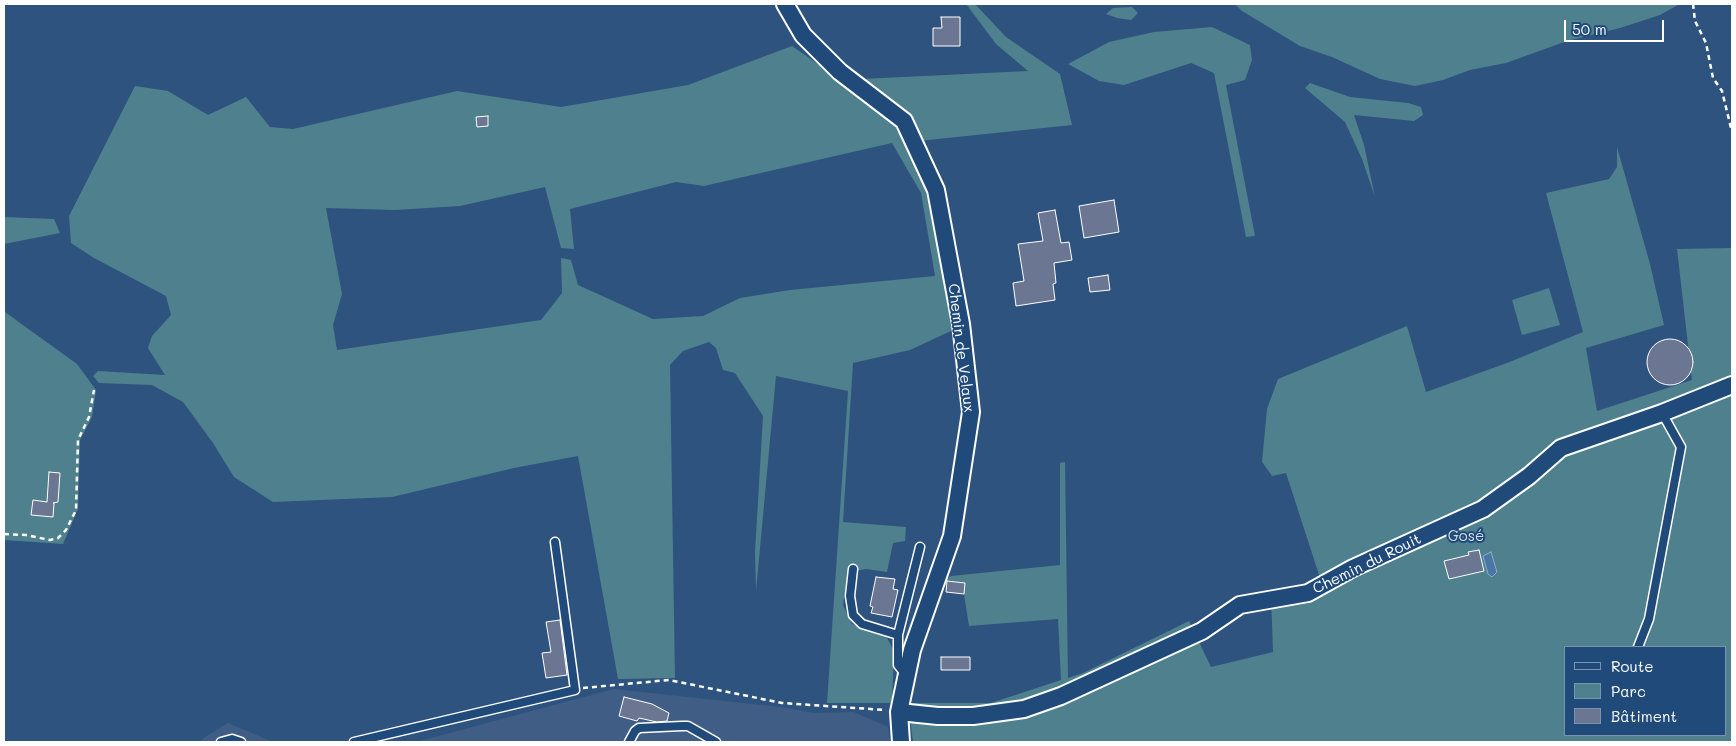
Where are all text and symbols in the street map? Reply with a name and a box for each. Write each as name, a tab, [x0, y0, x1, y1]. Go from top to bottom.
scale bar	[1566, 10, 1666, 42]
text: 50 m	[1572, 19, 1607, 39]
street label: Chemin de Velaux	[944, 283, 978, 413]
park label: Gosé	[1448, 527, 1484, 545]
street label: Chemin du Rouit	[1310, 530, 1424, 598]
legend	[1564, 646, 1726, 736]
text: Route	[1611, 656, 1654, 676]
text: Parc	[1611, 681, 1646, 701]
text: Bâtiment	[1611, 706, 1677, 726]

